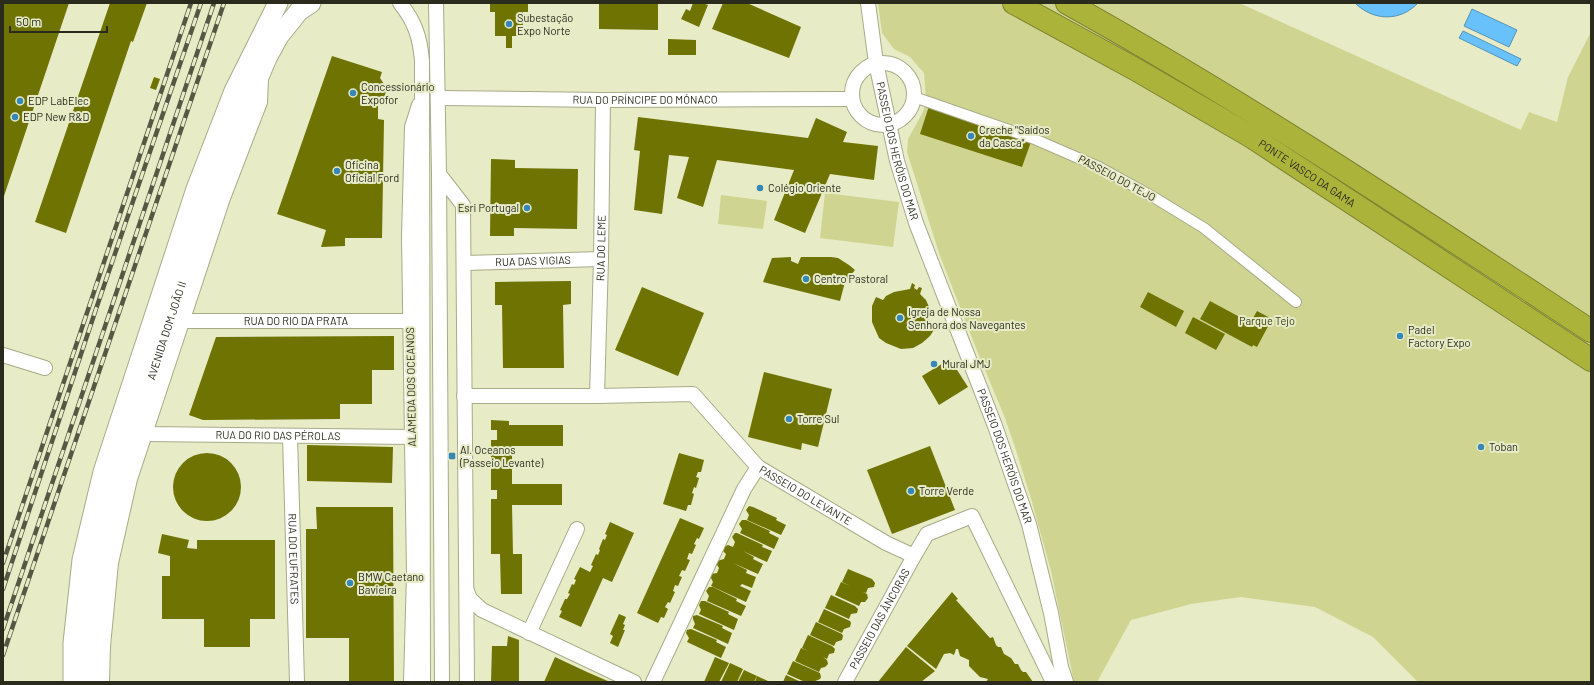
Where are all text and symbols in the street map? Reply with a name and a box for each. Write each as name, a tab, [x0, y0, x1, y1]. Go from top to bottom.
scale bar	[10, 8, 107, 34]
place label: Subestação Expo Norte	[517, 11, 573, 37]
text: 50 m	[16, 14, 41, 28]
marker: Subestação Expo Norte	[504, 19, 514, 29]
place label: Concessionário Expofor	[361, 80, 435, 106]
street label: PASSEIO DOS HERÓIS DO MAR	[874, 80, 922, 222]
marker: Concessionário Expofor	[348, 88, 358, 98]
street label: RUA DO PRÍNCIPE DO MÓNACO	[572, 93, 718, 106]
place label: EDP LabElec	[28, 94, 89, 107]
marker: EDP LabElec	[15, 96, 25, 106]
place label: EDP New R&D	[23, 110, 89, 123]
marker: EDP New R&D	[10, 112, 20, 122]
place label: Creche "Saídos da Casca"	[979, 123, 1050, 149]
marker: Creche "Saídos da Casca"	[966, 131, 976, 141]
street label: PONTE VASCO DA GAMA	[1256, 136, 1358, 209]
street label: PASSEIO DO TEJO	[1076, 152, 1158, 203]
place label: Oficina Oficial Ford	[345, 158, 399, 184]
marker: Oficina Oficial Ford	[332, 166, 342, 176]
place label: Colégio Oriente	[768, 181, 841, 194]
marker: Colégio Oriente	[755, 183, 765, 193]
place label: Esri Portugal	[458, 201, 519, 214]
marker: Esri Portugal	[522, 203, 532, 213]
street label: RUA DO LEME	[593, 215, 608, 281]
street label: RUA DAS VIGIAS	[495, 253, 571, 268]
place label: Centro Pastoral	[814, 272, 888, 285]
marker: Centro Pastoral	[801, 274, 811, 284]
street label: AVENIDA DOM JOÃO II	[144, 279, 188, 381]
place label: Igreja de Nossa Senhora dos Navegantes	[908, 305, 1026, 331]
marker: Igreja de Nossa Senhora dos Navegantes	[895, 313, 905, 323]
street label: RUA DO RIO DA PRATA	[244, 314, 349, 327]
park label: Parque Tejo	[1239, 314, 1295, 327]
place label: Padel Factory Expo	[1408, 323, 1471, 349]
street label: ALAMEDA DOS OCEANOS	[403, 327, 418, 447]
marker: Padel Factory Expo	[1395, 331, 1405, 341]
place label: Mural JMJ	[942, 357, 991, 370]
marker: Mural JMJ	[929, 359, 939, 369]
street label: PASSEIO DOS HERÓIS DO MAR	[975, 387, 1035, 525]
place label: Torre Sul	[797, 412, 839, 425]
marker: Torre Sul	[784, 414, 794, 424]
street label: RUA DO RIO DAS PÉROLAS	[216, 428, 340, 442]
place label: Toban	[1489, 440, 1518, 453]
marker: Toban	[1476, 442, 1486, 452]
place label: Al. Oceanos (Passeio Levante)	[459, 443, 544, 469]
marker: Al. Oceanos (Passeio Levante)	[447, 451, 457, 461]
street label: PASSEIO DO LEVANTE	[757, 462, 855, 527]
place label: Torre Verde	[919, 484, 974, 497]
marker: Torre Verde	[906, 486, 916, 496]
street label: RUA DO EUFRATES	[286, 513, 302, 605]
street label: PASSEIO DAS ÂNCORAS	[846, 566, 912, 671]
place label: BMW Caetano Bavieira	[358, 570, 424, 596]
marker: BMW Caetano Bavieira	[345, 578, 355, 588]

